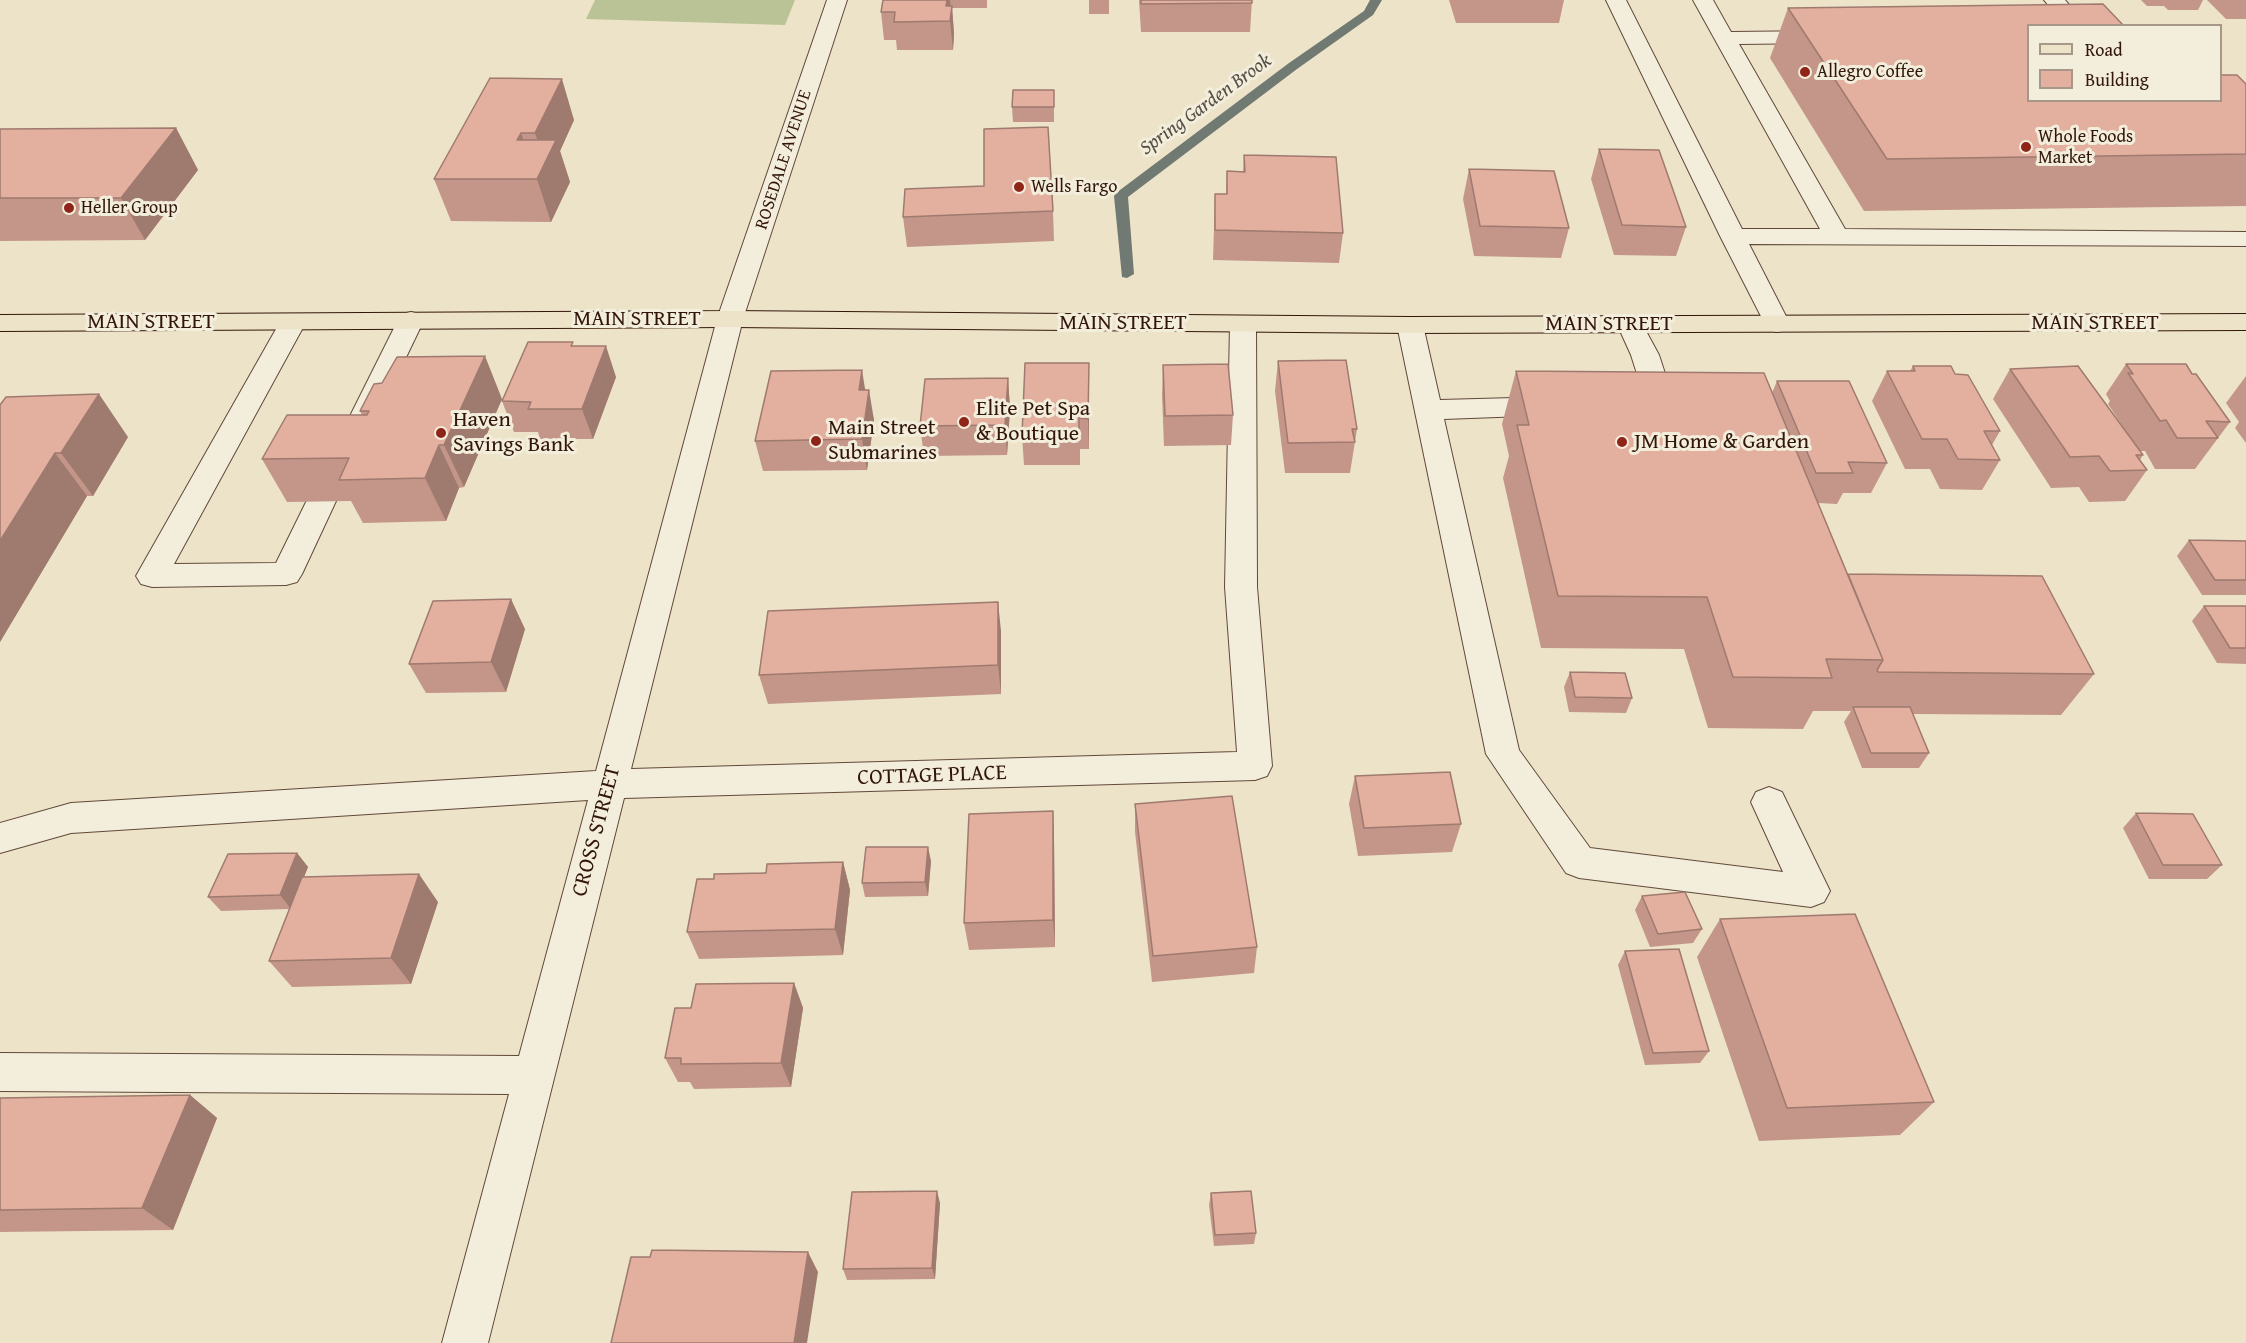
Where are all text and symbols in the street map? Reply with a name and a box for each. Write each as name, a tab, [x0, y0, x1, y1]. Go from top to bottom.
legend	[2027, 24, 2222, 102]
text: Road	[2085, 36, 2123, 63]
water label: Spring Garden Brook	[1135, 49, 1277, 161]
place label: Allegro Coffee	[1817, 61, 1923, 83]
marker: Allegro Coffee	[1798, 65, 1812, 79]
text: Building	[2085, 66, 2149, 93]
street label: ROSEDALE AVENUE	[751, 87, 817, 233]
place label: Whole Foods Market	[2038, 126, 2133, 168]
marker: Whole Foods Market	[2019, 140, 2033, 154]
place label: Wells Fargo	[1031, 176, 1117, 198]
marker: Wells Fargo	[1012, 180, 1026, 194]
place label: Heller Group	[81, 197, 178, 219]
marker: Heller Group	[62, 201, 76, 215]
street label: MAIN STREET	[573, 306, 701, 332]
street label: MAIN STREET	[87, 309, 215, 335]
street label: MAIN STREET	[1059, 310, 1187, 336]
street label: MAIN STREET	[2031, 310, 2159, 336]
street label: MAIN STREET	[1545, 311, 1673, 337]
place label: Elite Pet Spa & Boutique	[976, 396, 1090, 448]
place label: Haven Savings Bank	[453, 407, 574, 458]
place label: Main Street Submarines	[828, 415, 937, 466]
marker: Elite Pet Spa & Boutique	[957, 415, 971, 429]
marker: Haven Savings Bank	[434, 426, 448, 440]
place label: JM Home & Garden	[1634, 429, 1809, 455]
marker: Main Street Submarines	[809, 434, 823, 448]
marker: JM Home & Garden	[1615, 435, 1629, 449]
street label: COTTAGE PLACE	[857, 760, 1007, 792]
street label: CROSS STREET	[567, 763, 627, 899]

